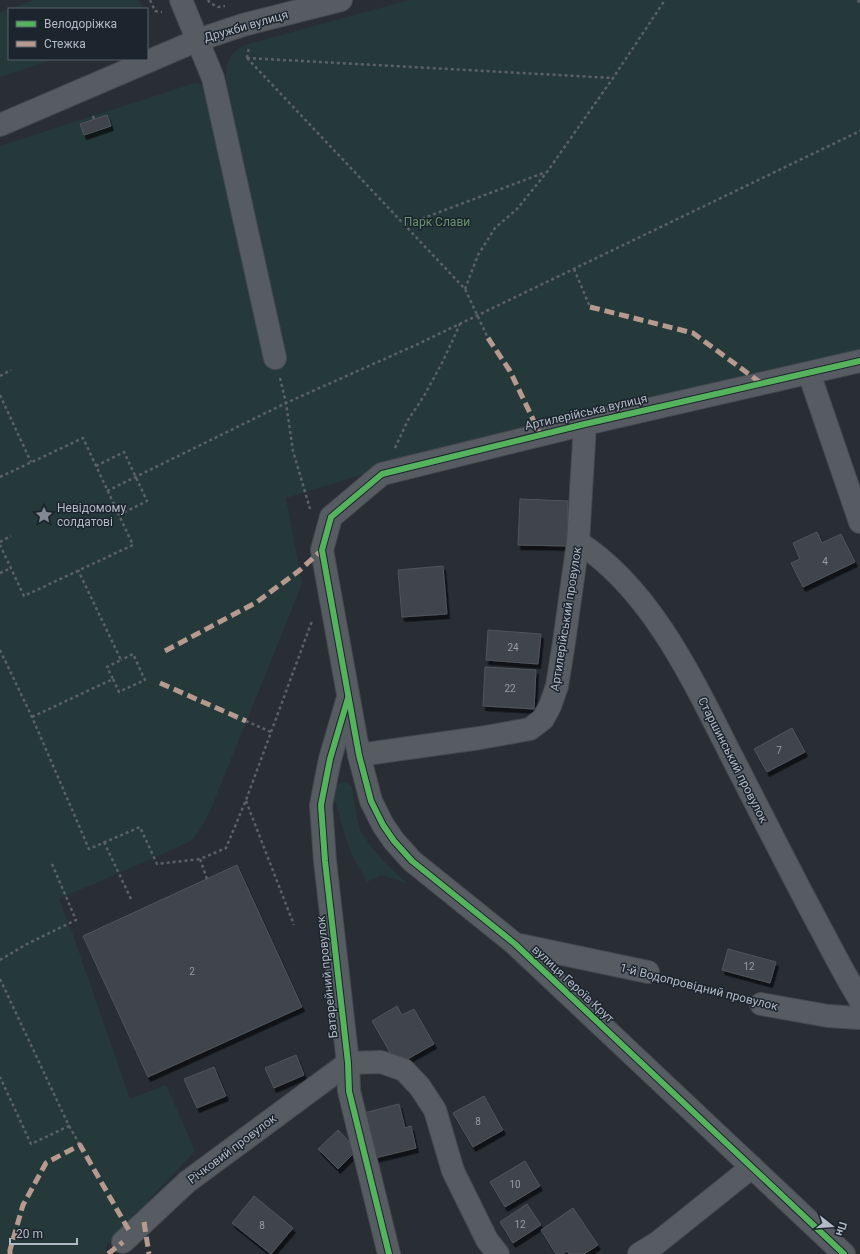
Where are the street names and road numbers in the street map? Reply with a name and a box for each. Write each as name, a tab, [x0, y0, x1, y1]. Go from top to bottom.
street label: Дружби вулиця	[202, 7, 290, 45]
street label: Артилерійська вулиця	[523, 391, 649, 433]
street label: Артилерійський провулок	[548, 545, 584, 692]
street label: Старшинський провулок	[695, 695, 771, 826]
street label: Батарейний провулок	[314, 915, 340, 1039]
street label: вулиця Героїв Крут	[529, 942, 617, 1026]
street label: 1-й Водопровідний провулок	[619, 961, 780, 1014]
street label: Річковий провулок	[185, 1111, 279, 1187]

